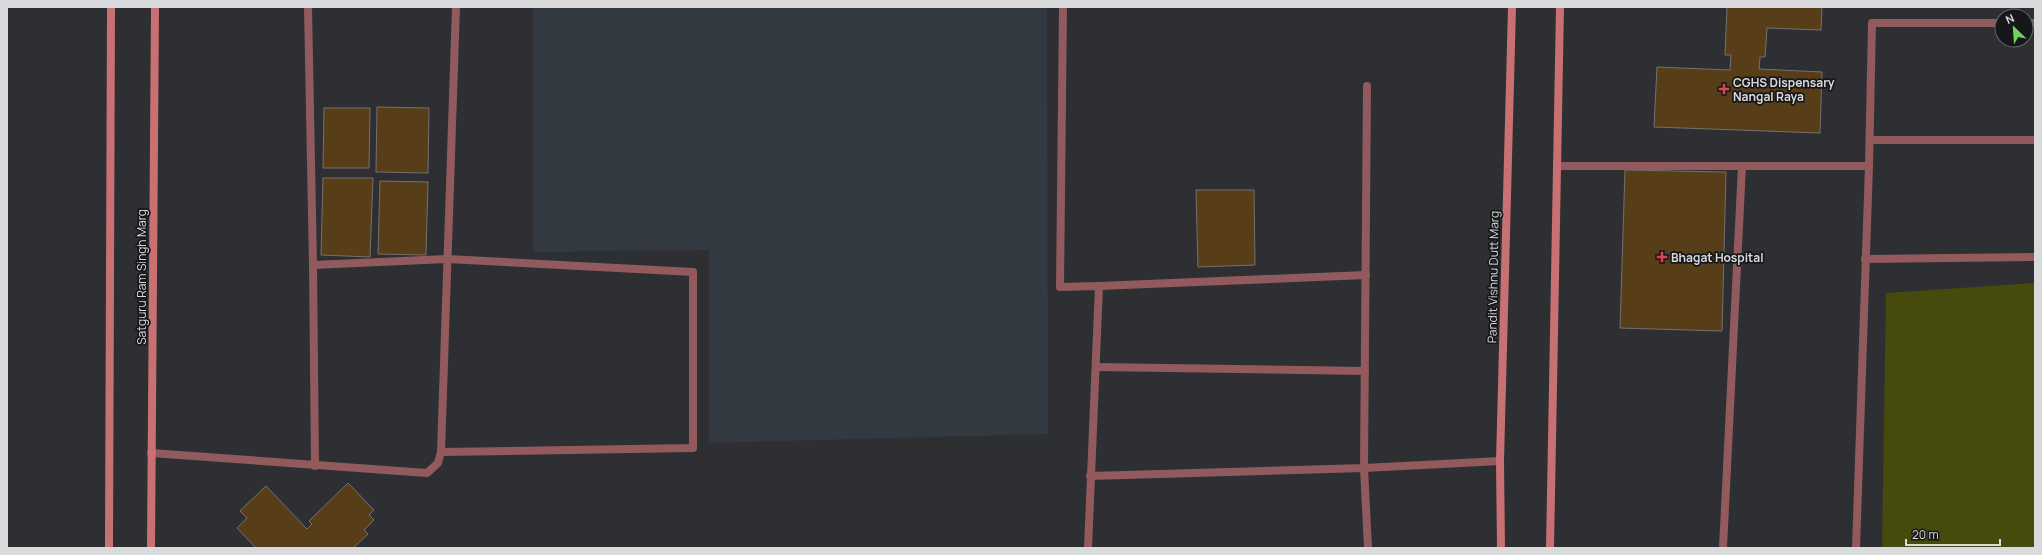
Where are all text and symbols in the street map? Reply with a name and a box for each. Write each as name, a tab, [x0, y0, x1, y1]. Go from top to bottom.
north arrow	[1994, 8, 2034, 48]
text: N	[2003, 10, 2016, 27]
place label: CGHS Dispensary Nangal Raya	[1733, 74, 1835, 105]
marker: CGHS Dispensary Nangal Raya	[1718, 83, 1730, 95]
street label: Satguru Ram Singh Marg	[133, 209, 150, 345]
street label: Pandit Vishnu Dutt Marg	[1483, 211, 1503, 343]
place label: Bhagat Hospital	[1671, 249, 1764, 266]
marker: Bhagat Hospital	[1656, 251, 1668, 263]
scale bar	[1906, 521, 2000, 547]
text: 20 m	[1912, 526, 1939, 543]

